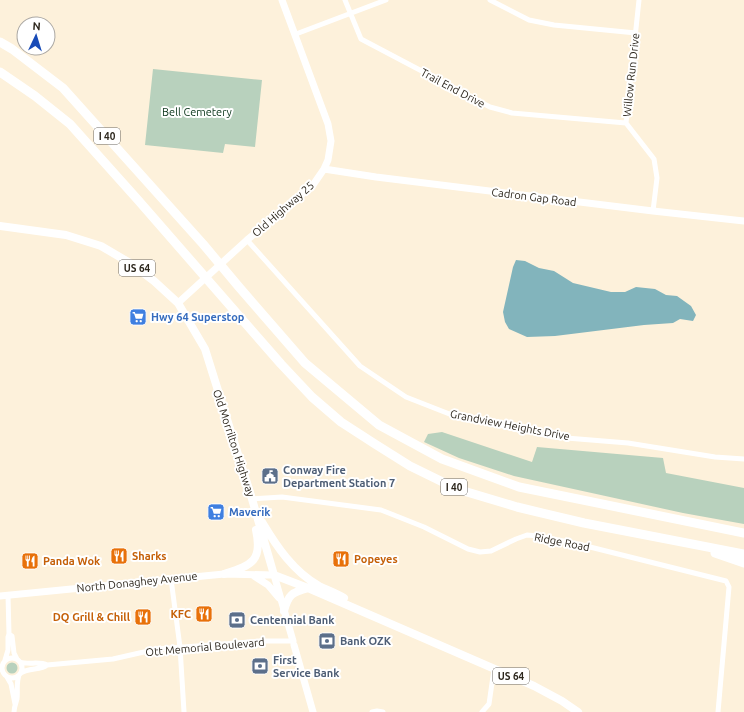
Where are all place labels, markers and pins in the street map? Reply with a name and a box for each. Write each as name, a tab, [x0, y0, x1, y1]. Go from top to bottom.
supermarket icon: Hwy 64 Superstop	[128, 307, 148, 327]
place label: Hwy 64 Superstop	[151, 311, 245, 323]
place label: Conway Fire Department Station 7	[283, 464, 395, 489]
public building icon: Conway Fire Department Station 7	[260, 466, 280, 486]
supermarket icon: Maverik	[206, 502, 226, 522]
place label: Maverik	[229, 506, 271, 518]
restaurant icon: Sharks	[109, 546, 129, 566]
restaurant icon: Popeyes	[331, 549, 351, 569]
place label: Sharks	[132, 550, 167, 562]
restaurant icon: Panda Wok	[20, 551, 40, 571]
place label: Popeyes	[354, 553, 398, 565]
place label: Panda Wok	[43, 555, 101, 567]
restaurant icon: KFC	[194, 604, 214, 624]
restaurant icon: DQ Grill & Chill	[133, 607, 153, 627]
place label: KFC	[171, 608, 191, 620]
bank icon: Centennial Bank	[227, 610, 247, 630]
place label: DQ Grill & Chill	[53, 611, 131, 623]
place label: Centennial Bank	[250, 614, 335, 626]
bank icon: Bank OZK	[317, 631, 337, 651]
place label: Bank OZK	[340, 635, 392, 647]
place label: First Service Bank	[273, 654, 340, 679]
bank icon: First Service Bank	[250, 656, 270, 676]

